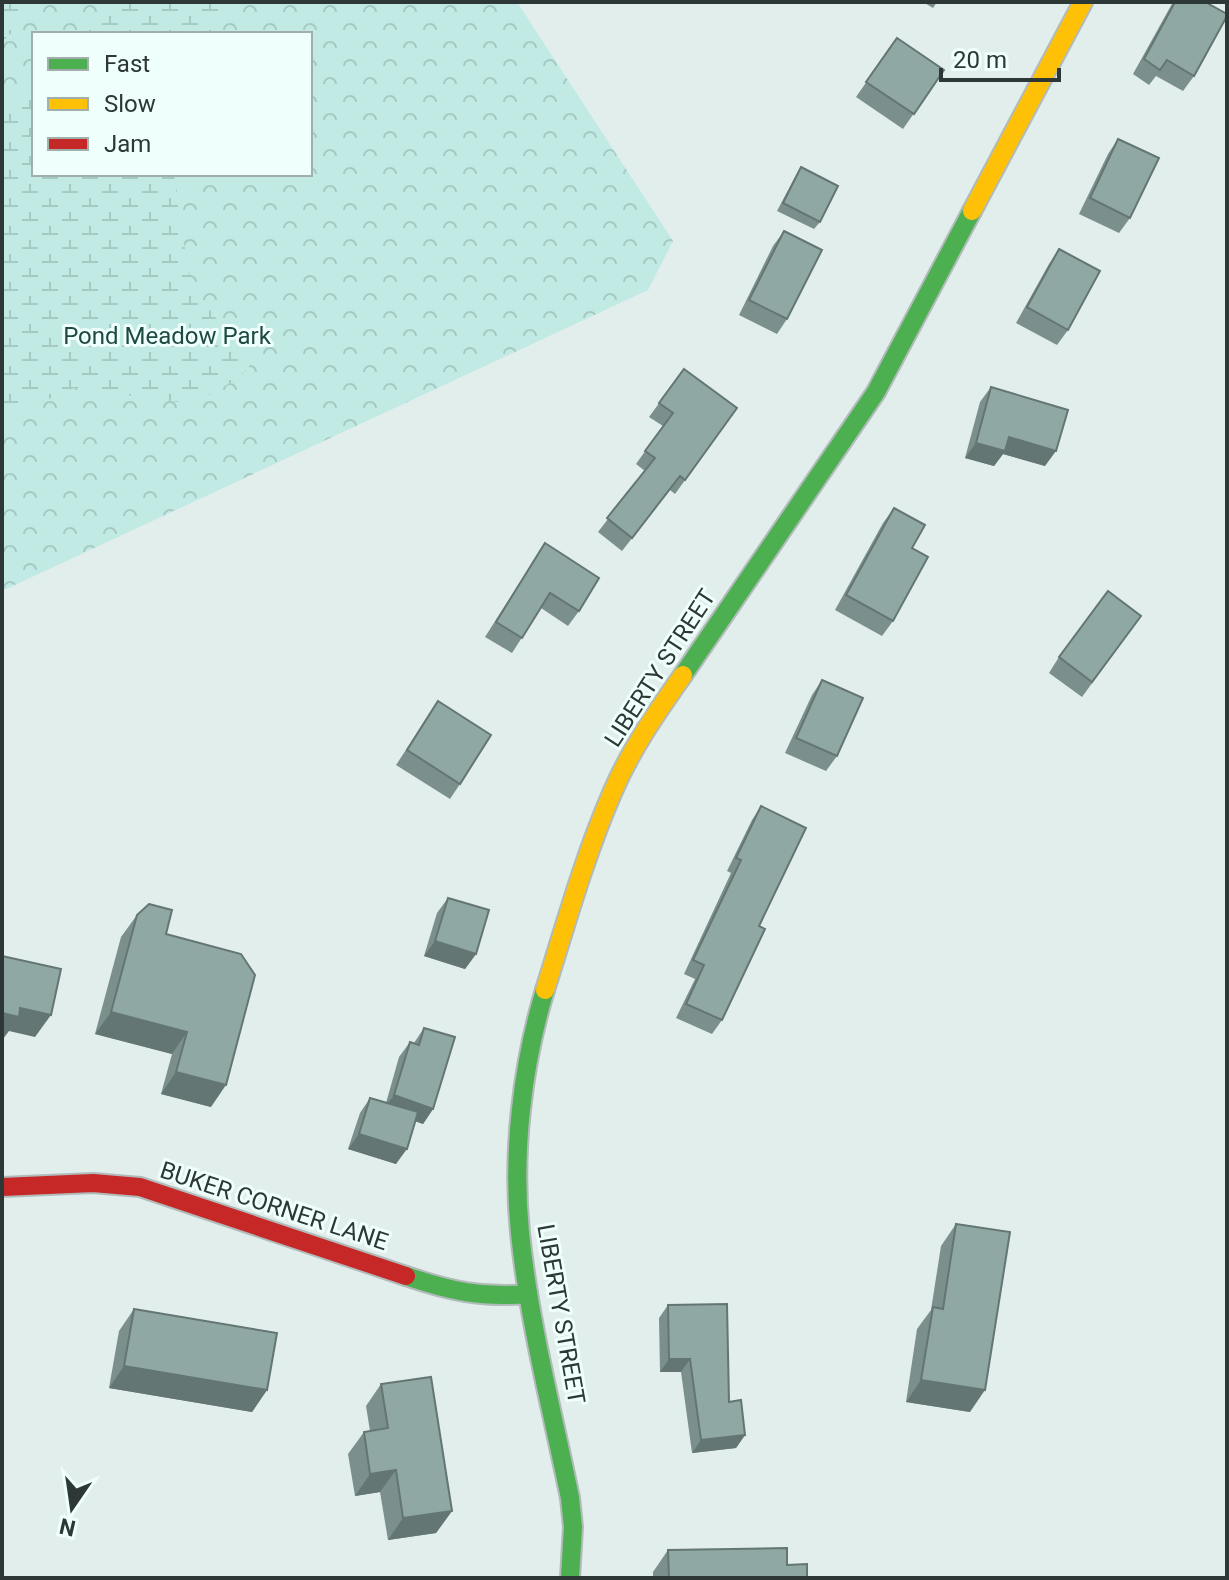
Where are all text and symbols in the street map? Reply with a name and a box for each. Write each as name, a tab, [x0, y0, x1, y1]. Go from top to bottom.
legend	[32, 32, 312, 176]
scale bar	[941, 32, 1059, 82]
text: 20 m	[953, 46, 1007, 74]
text: Fast	[104, 50, 150, 78]
text: Slow	[104, 90, 156, 118]
text: Jam	[104, 130, 151, 158]
park label: Pond Meadow Park	[63, 322, 272, 350]
street label: LIBERTY STREET	[599, 584, 721, 752]
street label: BUKER CORNER LANE	[157, 1156, 391, 1256]
street label: LIBERTY STREET	[531, 1222, 591, 1406]
north arrow	[32, 1468, 112, 1548]
text: N	[57, 1513, 78, 1541]

